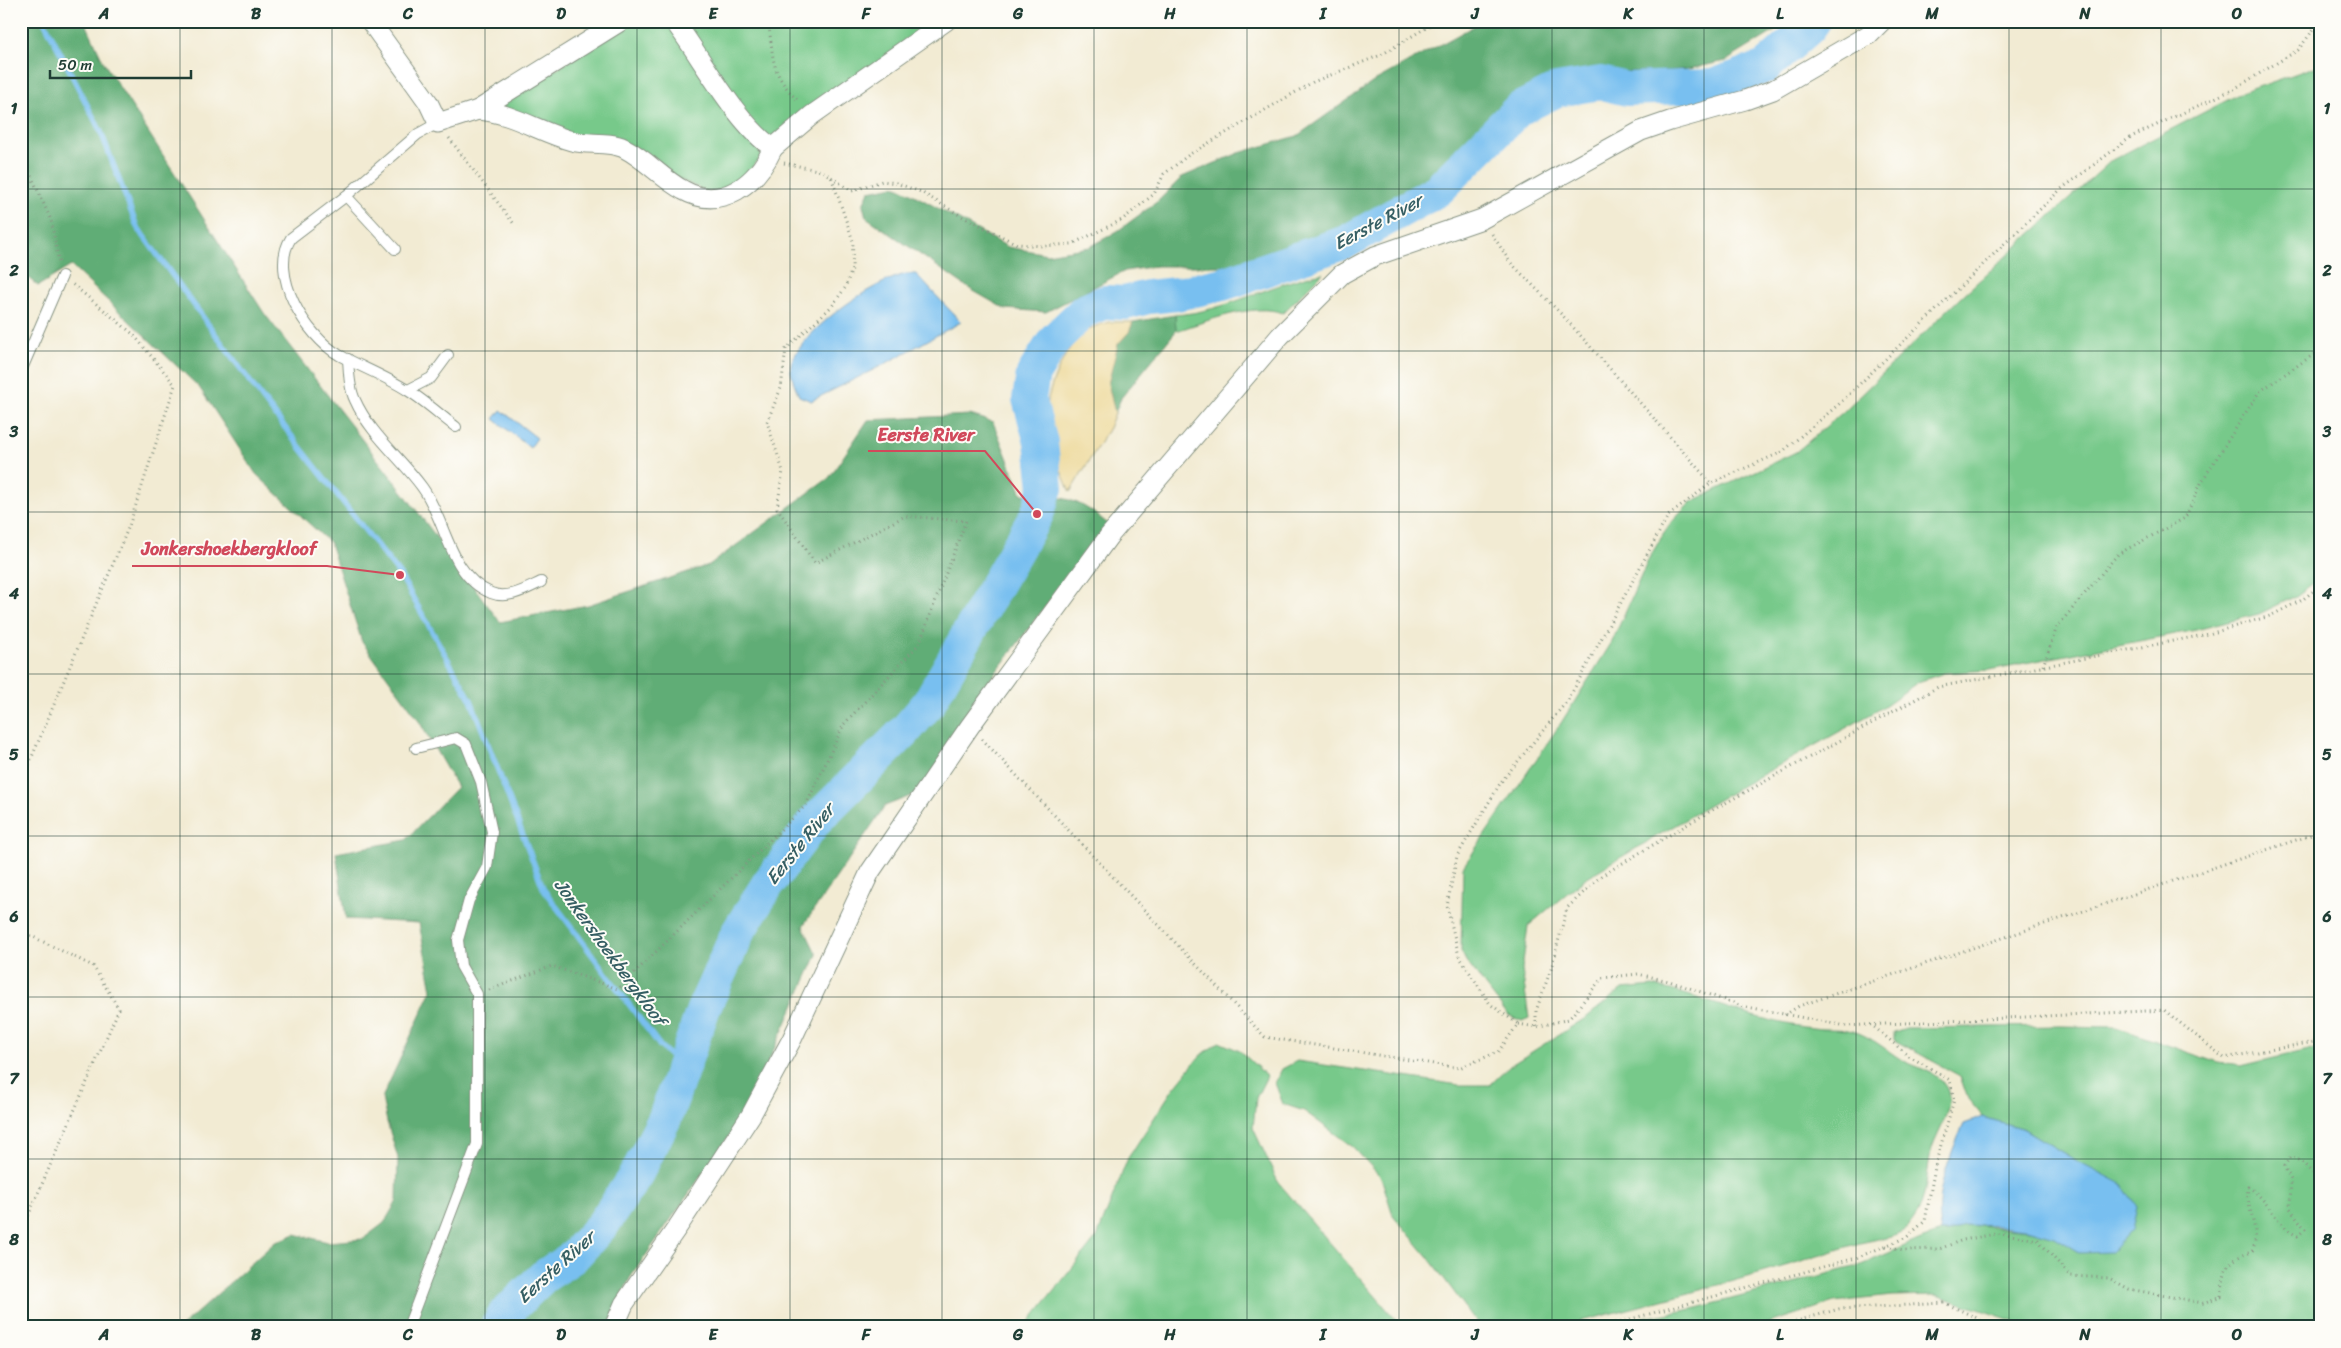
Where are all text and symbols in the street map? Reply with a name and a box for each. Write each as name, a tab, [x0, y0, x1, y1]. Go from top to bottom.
text: A	[98, 0, 109, 28]
text: B	[251, 0, 262, 28]
text: C	[402, 0, 414, 28]
text: D	[556, 0, 566, 28]
text: E	[709, 0, 719, 28]
text: F	[861, 0, 872, 28]
text: G	[1012, 0, 1024, 28]
text: H	[1163, 0, 1176, 28]
text: I	[1319, 0, 1328, 28]
text: J	[1470, 0, 1480, 28]
text: K	[1622, 0, 1634, 28]
text: L	[1776, 0, 1784, 28]
text: M	[1924, 0, 1939, 28]
text: N	[2078, 0, 2091, 28]
text: O	[2231, 0, 2243, 28]
scale bar	[50, 48, 191, 80]
text: 50 m	[58, 52, 93, 78]
text: 1	[11, 94, 18, 123]
text: 1	[2324, 94, 2331, 123]
water label: Eerste River	[1328, 183, 1432, 259]
text: 2	[8, 256, 19, 285]
text: 2	[2321, 256, 2332, 285]
text: 3	[9, 417, 19, 446]
text: 3	[2322, 417, 2332, 446]
callout: Eerste River	[868, 418, 985, 451]
text: Eerste River	[878, 419, 976, 451]
callout: Jonkershoekbergkloof	[132, 533, 327, 566]
text: Jonkershoekbergkloof	[140, 533, 319, 565]
text: 4	[8, 579, 19, 608]
text: 4	[2321, 579, 2332, 608]
text: 5	[9, 740, 19, 769]
text: 5	[2322, 740, 2332, 769]
water label: Eerste River	[757, 793, 845, 892]
water label: Jonkershoekbergkloof	[546, 872, 677, 1036]
text: 6	[8, 902, 19, 931]
text: 6	[2321, 902, 2332, 931]
text: 7	[9, 1064, 20, 1093]
text: 7	[2322, 1064, 2333, 1093]
water label: Eerste River	[509, 1220, 605, 1311]
text: 8	[8, 1225, 19, 1254]
text: 8	[2321, 1225, 2332, 1254]
text: A	[98, 1320, 109, 1348]
text: B	[251, 1320, 262, 1348]
text: C	[402, 1320, 414, 1348]
text: D	[556, 1320, 566, 1348]
text: E	[709, 1320, 719, 1348]
text: F	[861, 1320, 872, 1348]
text: G	[1012, 1320, 1024, 1348]
text: H	[1163, 1320, 1176, 1348]
text: I	[1319, 1320, 1328, 1348]
text: J	[1470, 1320, 1480, 1348]
text: K	[1622, 1320, 1634, 1348]
text: L	[1776, 1320, 1784, 1348]
text: M	[1924, 1320, 1939, 1348]
text: N	[2078, 1320, 2091, 1348]
text: O	[2231, 1320, 2243, 1348]

